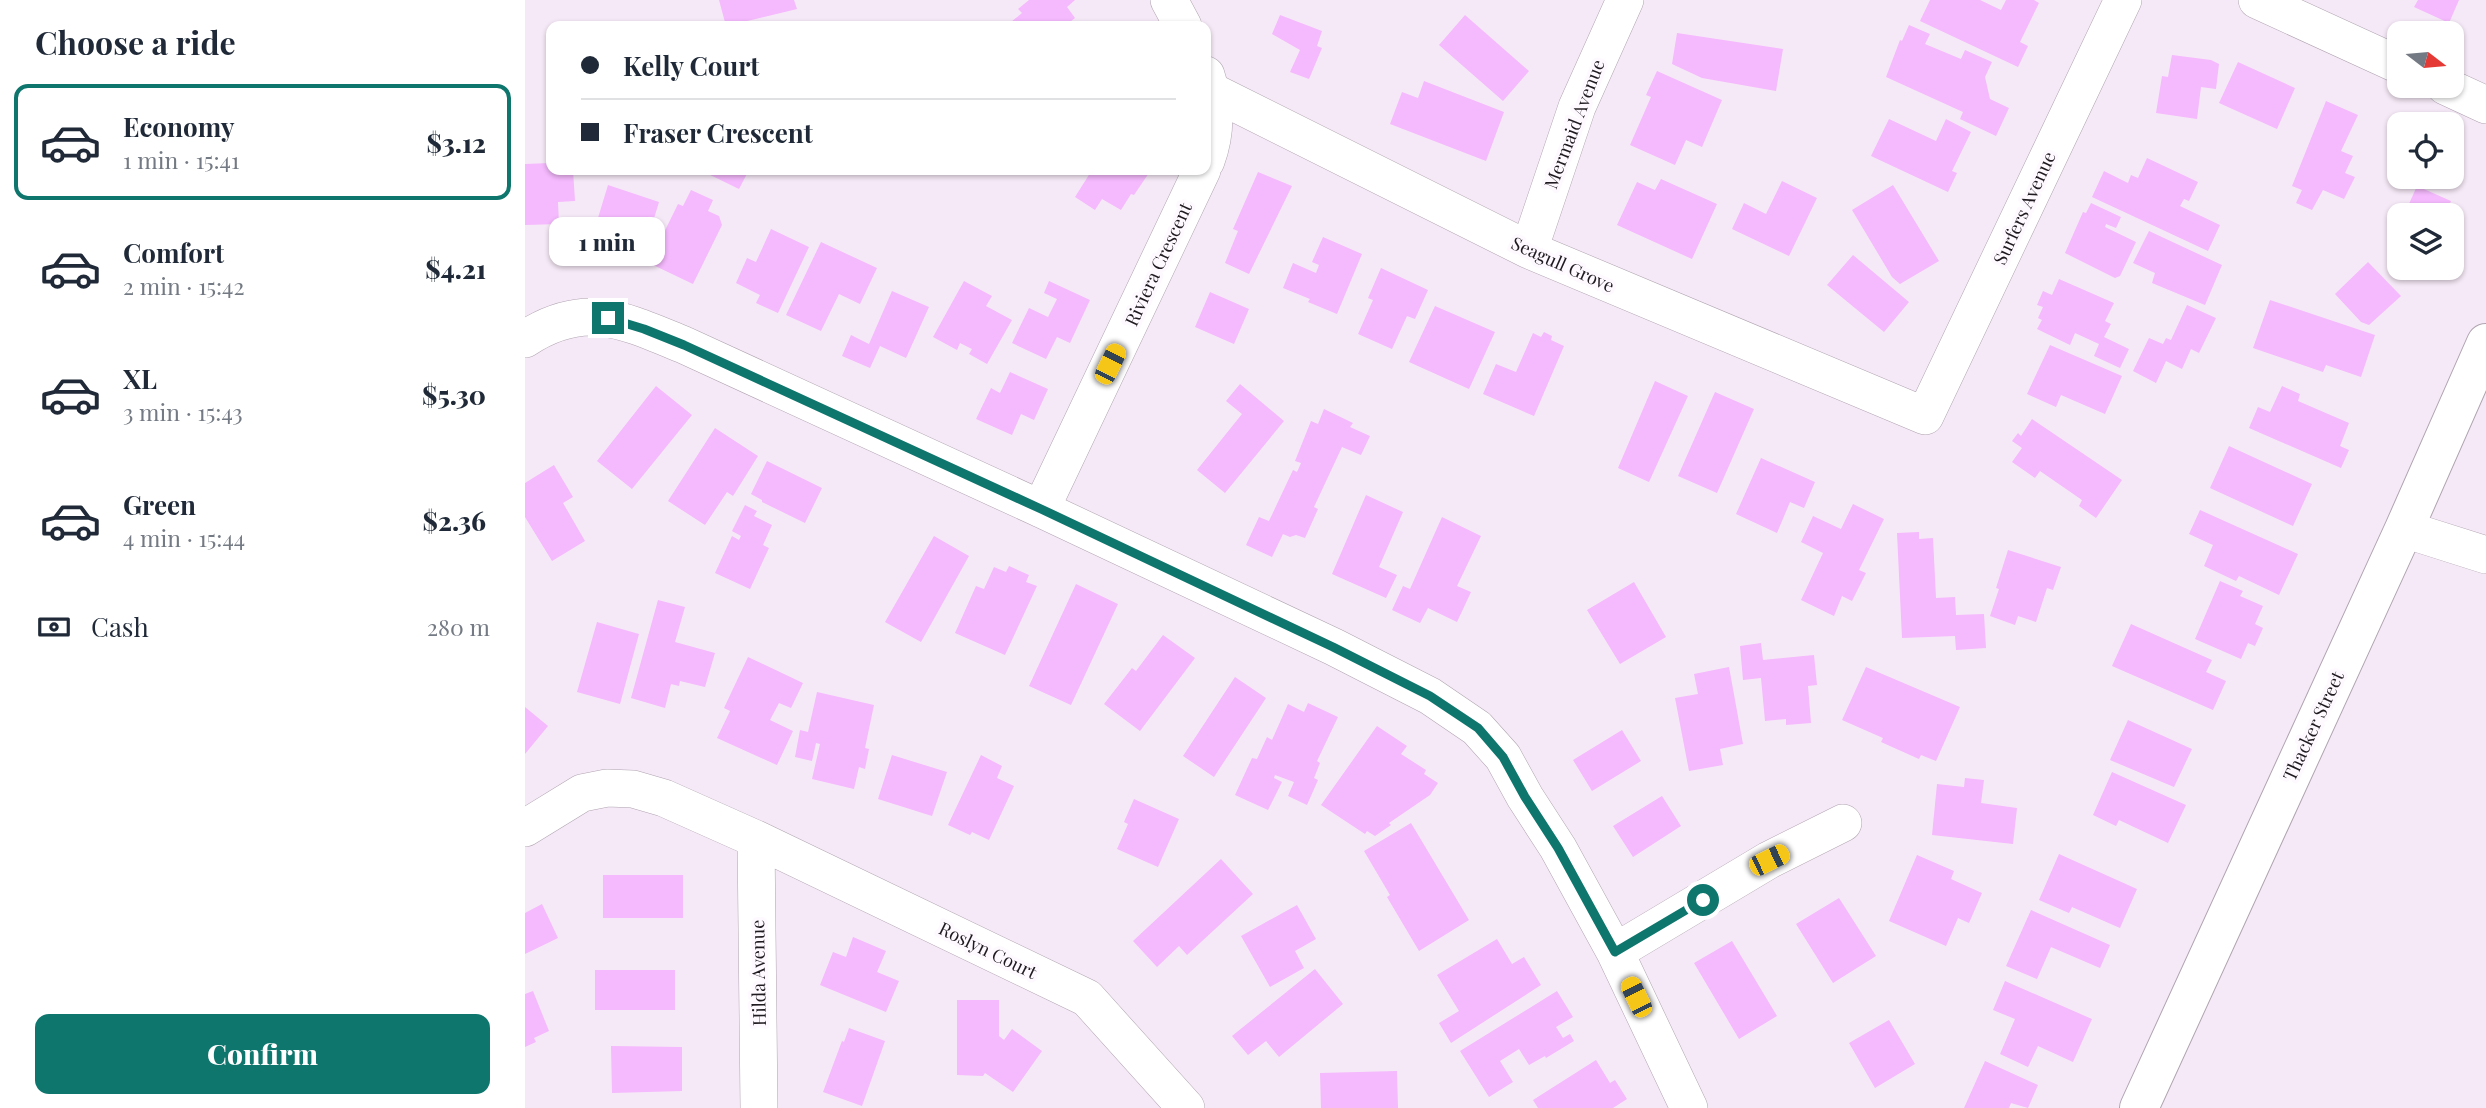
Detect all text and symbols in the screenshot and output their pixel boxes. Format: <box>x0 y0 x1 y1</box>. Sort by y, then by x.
text: Choose a ride <box>35 20 236 63</box>
north arrow <box>2387 21 2464 98</box>
map controls <box>2387 21 2464 280</box>
text: Kelly Court <box>623 48 759 83</box>
street label: Mermaid Avenue <box>1538 56 1610 192</box>
text: Economy <box>123 109 234 144</box>
icon: car <box>39 111 102 174</box>
button: locate <box>2387 112 2464 189</box>
text: Fraser Crescent <box>623 115 813 150</box>
text: $3.12 <box>426 125 486 160</box>
text: 1 min · 15:41 <box>123 144 239 175</box>
street label: Surfers Avenue <box>1987 148 2061 268</box>
street label: Riviera Crescent <box>1119 198 1197 330</box>
button: layers <box>2387 203 2464 280</box>
callout: 1 min <box>550 216 666 266</box>
text: 1 min <box>579 226 635 257</box>
street label: Seagull Grove <box>1508 231 1618 297</box>
text: Comfort <box>123 235 224 270</box>
icon: car <box>39 237 102 300</box>
text: $4.21 <box>425 251 486 286</box>
text: 2 min · 15:42 <box>123 270 244 301</box>
route end <box>592 302 624 334</box>
car <box>1092 341 1129 387</box>
text: XL <box>123 361 157 396</box>
icon: car <box>39 363 102 426</box>
text: $5.30 <box>422 377 486 412</box>
text: 3 min · 15:43 <box>123 396 243 427</box>
text: Green <box>123 487 196 522</box>
icon: car <box>39 489 102 552</box>
text: $2.36 <box>423 503 486 538</box>
text: 4 min · 15:44 <box>123 522 245 553</box>
icon: cash <box>35 608 73 646</box>
text: Cash <box>91 609 149 644</box>
text: 280 m <box>427 611 490 642</box>
street label: Thacker Street <box>2277 667 2349 785</box>
car <box>1746 841 1793 879</box>
route start <box>1687 884 1719 916</box>
street label: Roslyn Court <box>935 916 1042 984</box>
street label: Hilda Avenue <box>745 920 771 1026</box>
car <box>1618 974 1655 1020</box>
button: Confirm <box>35 1014 490 1094</box>

